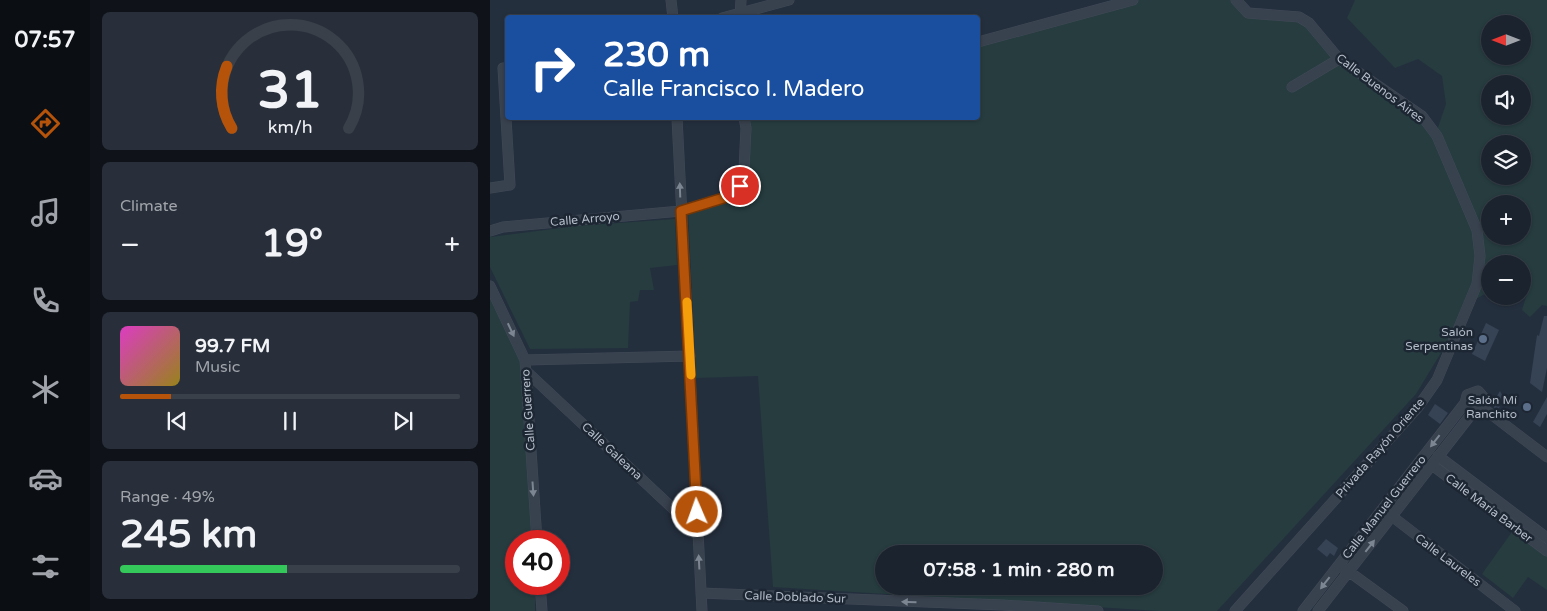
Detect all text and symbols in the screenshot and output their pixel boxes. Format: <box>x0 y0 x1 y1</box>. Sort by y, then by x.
north arrow <box>1481 15 1531 65</box>
map controls <box>1481 15 1531 305</box>
text: 07:57 <box>15 27 75 53</box>
text: 230 m <box>603 34 710 76</box>
icon: right <box>520 35 585 100</box>
street label: Calle Buenos Aires <box>1334 51 1427 126</box>
text: 31 <box>257 59 323 122</box>
button: sound <box>1481 75 1531 125</box>
text: Calle Francisco I. Madero <box>603 76 864 102</box>
icon: directions <box>28 106 63 141</box>
text: km/h <box>268 117 312 138</box>
button: layers <box>1481 135 1531 185</box>
pin <box>719 165 761 207</box>
icon: arrive <box>726 172 754 200</box>
one-way arrow <box>676 182 684 198</box>
icon: music <box>28 195 63 230</box>
button: + <box>1481 195 1531 245</box>
text: Climate <box>120 196 178 216</box>
street label: Calle Arroyo <box>550 209 620 229</box>
text: 19° <box>261 221 323 267</box>
text: − <box>120 228 140 262</box>
text: + <box>444 228 460 262</box>
button: − <box>1481 255 1531 305</box>
icon: phone <box>28 283 63 318</box>
one-way arrow <box>507 323 515 337</box>
place label: Salón Serpentinas <box>1405 325 1473 353</box>
marker: Salón Serpentinas <box>1477 333 1489 345</box>
text: 99.7 FM <box>195 335 270 357</box>
text: Music <box>195 357 240 377</box>
street label: Calle Guerrero <box>518 369 538 451</box>
icon: climate <box>28 372 63 407</box>
place label: Salón Mí Ranchito <box>1466 393 1517 421</box>
street label: Privada Rayón Oriente <box>1333 395 1427 501</box>
marker: Salón Mí Ranchito <box>1521 401 1533 413</box>
icon: previous <box>163 407 191 435</box>
icon: pause <box>276 407 304 435</box>
icon: next <box>389 407 417 435</box>
street label: Calle Galeana <box>579 419 645 483</box>
one-way arrow <box>1430 434 1440 448</box>
street label: Calle Manuel Guerrero <box>1339 452 1429 562</box>
icon: car <box>28 461 63 496</box>
street label: Calle María Barber <box>1443 471 1536 546</box>
one-way arrow <box>530 481 538 497</box>
position arrow <box>670 485 722 537</box>
text: Range · 49% <box>120 487 215 507</box>
text: 245 km <box>120 512 257 558</box>
speed limit sign: 40 <box>505 530 570 595</box>
street label: Calle Laureles <box>1412 531 1484 589</box>
one-way arrow <box>1365 540 1376 553</box>
icon: filters <box>28 549 63 584</box>
one-way arrow <box>695 554 703 570</box>
text: 07:58 · 1 min · 280 m <box>923 559 1115 581</box>
one-way arrow <box>1319 576 1330 589</box>
street label: Calle Doblado Sur <box>744 588 846 606</box>
one-way arrow <box>901 597 917 605</box>

